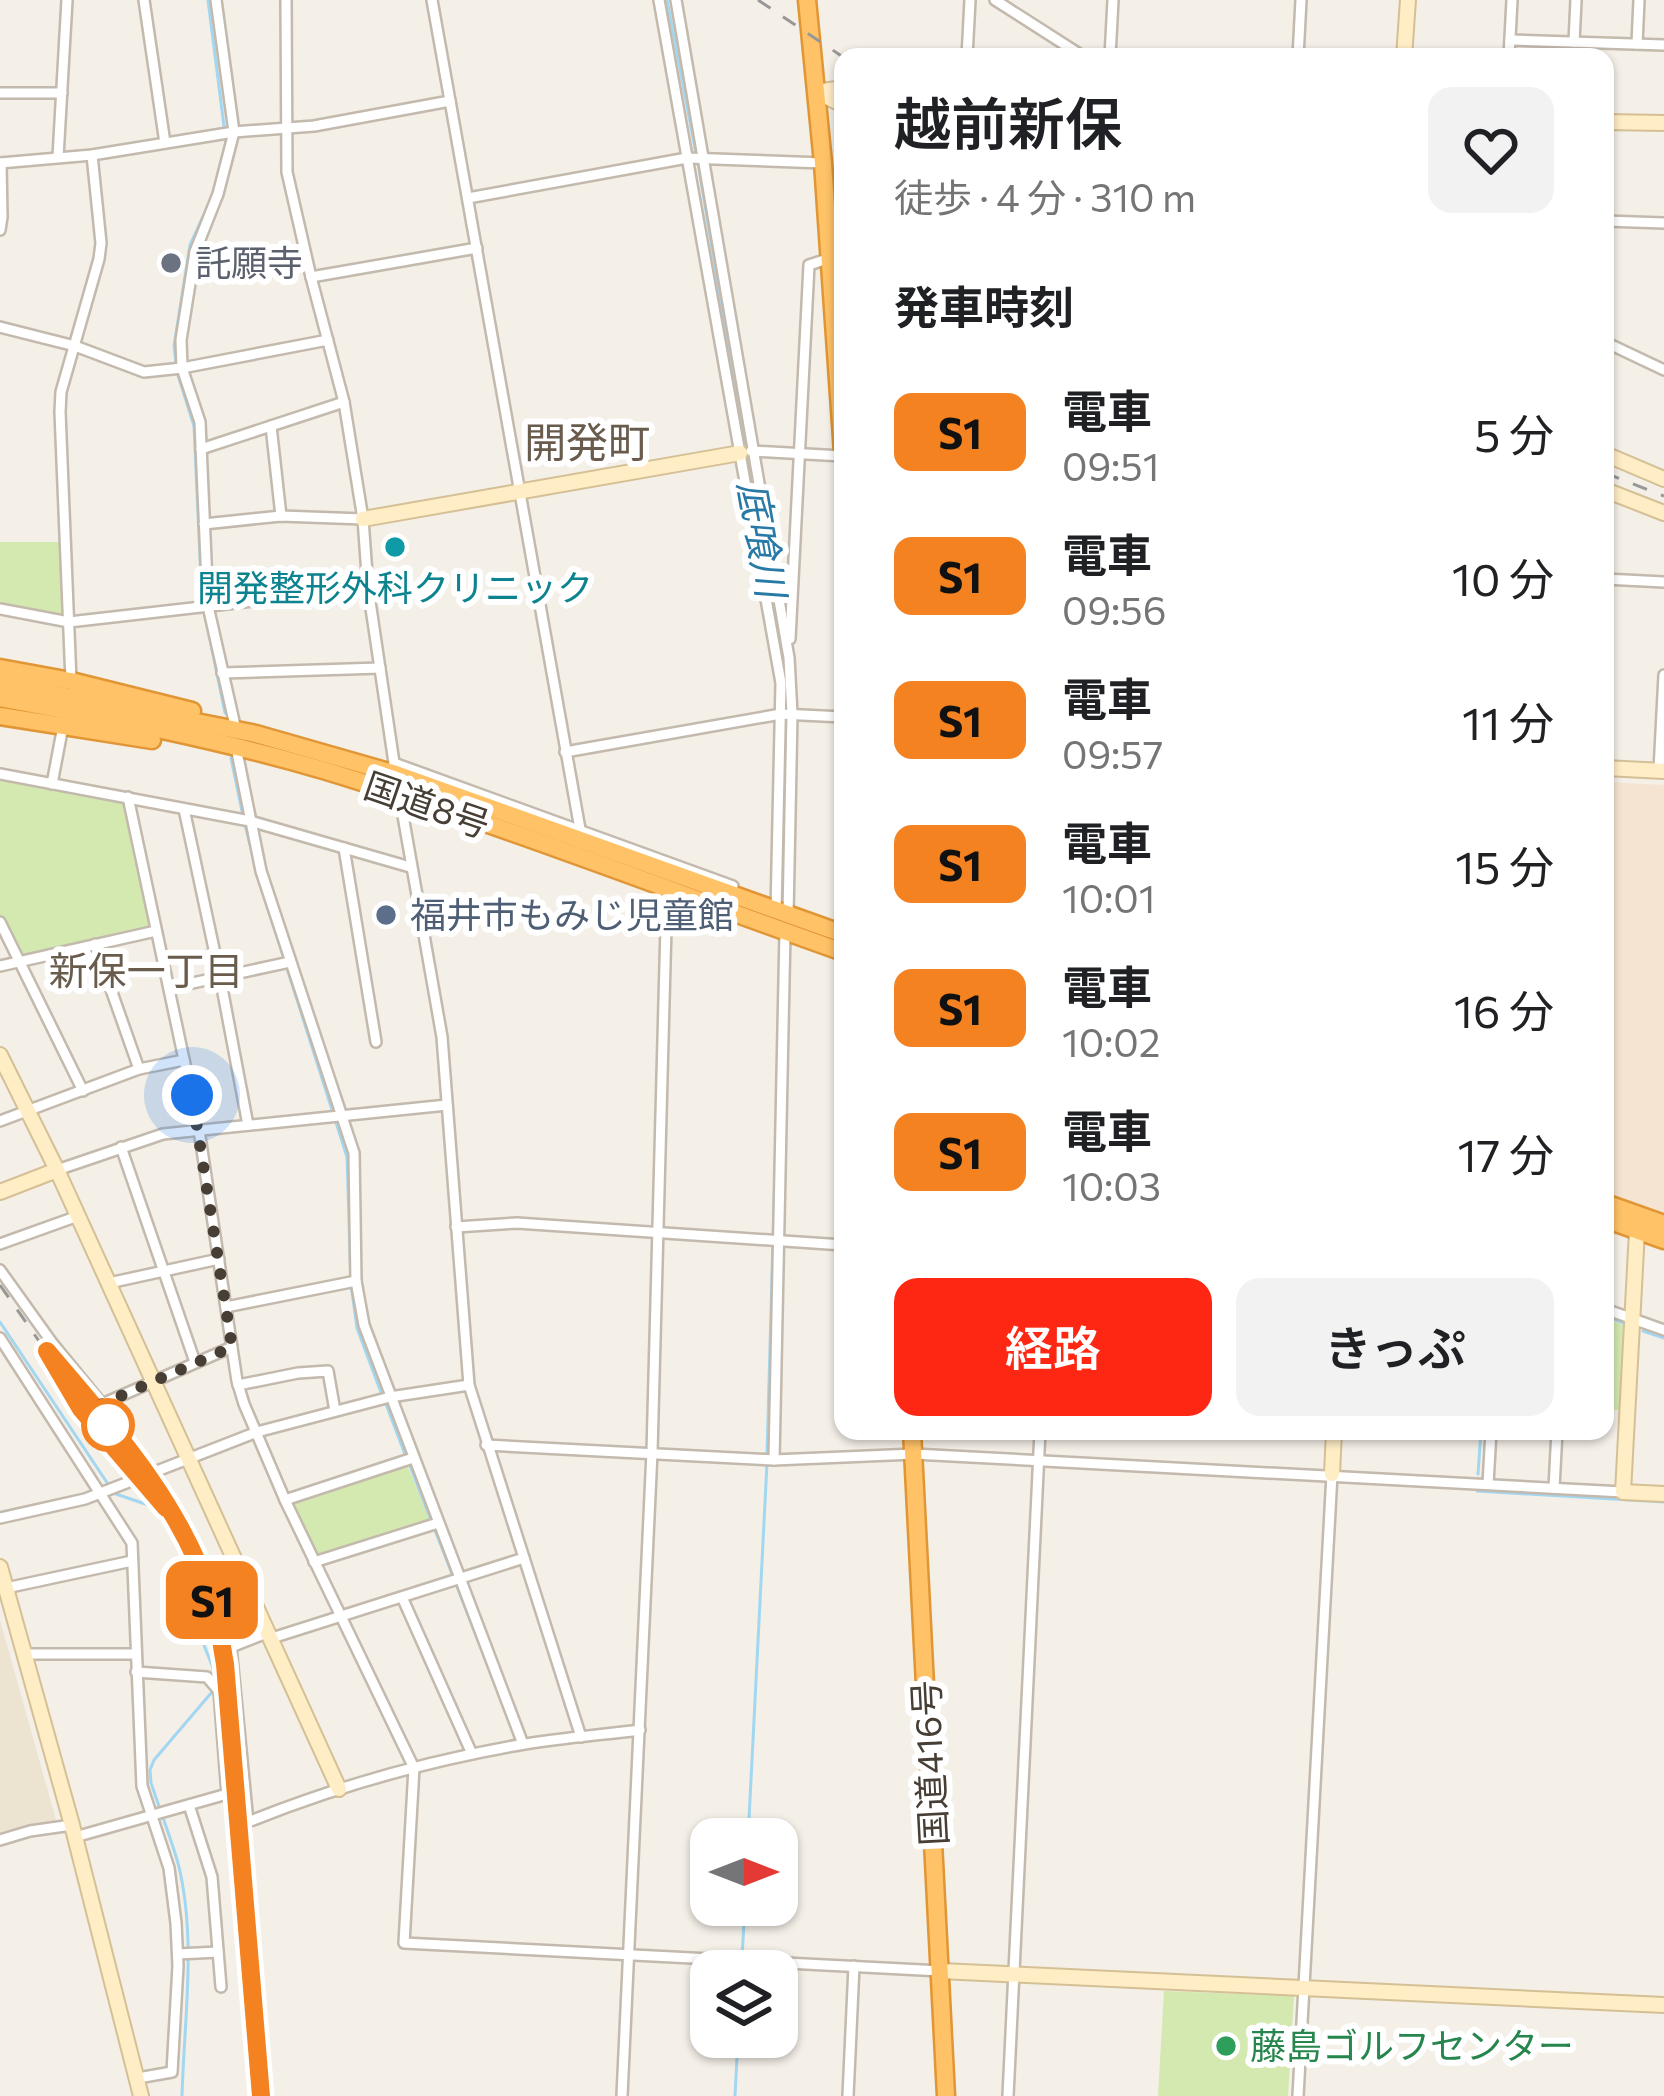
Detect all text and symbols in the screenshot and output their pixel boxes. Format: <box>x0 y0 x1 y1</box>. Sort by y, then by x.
text: 越前新保 <box>894 87 1122 157</box>
button: heart <box>1428 87 1554 213</box>
text: 徒歩 · 4 分 · 310 m <box>894 172 1196 220</box>
place label: 託願寺 <box>195 239 303 283</box>
marker: 託願寺 <box>158 250 184 276</box>
text: 発車時刻 <box>894 278 1074 333</box>
text: 電車 <box>1062 382 1152 437</box>
text: S1 <box>938 406 982 458</box>
text: 5 分 <box>1475 406 1554 461</box>
district label: 開発町 <box>524 415 650 467</box>
text: 09:51 <box>1062 441 1159 489</box>
water label: 底喰川 <box>730 477 798 604</box>
text: 電車 <box>1062 526 1152 581</box>
marker: 開発整形外科クリニック <box>382 534 408 560</box>
text: S1 <box>938 550 982 602</box>
text: 10 分 <box>1452 550 1554 605</box>
place label: 開発整形外科クリニック <box>197 564 593 608</box>
text: 09:56 <box>1062 585 1166 633</box>
text: 電車 <box>1062 670 1152 725</box>
text: S1 <box>938 694 982 746</box>
text: 11 分 <box>1462 694 1554 749</box>
text: 09:57 <box>1062 729 1163 777</box>
street label: 国道8号 <box>359 761 496 845</box>
text: 電車 <box>1062 814 1152 869</box>
text: S1 <box>938 838 982 890</box>
text: 15 分 <box>1455 838 1554 893</box>
text: 10:01 <box>1062 873 1155 921</box>
place label: 福井市もみじ児童館 <box>410 891 734 935</box>
marker: 福井市もみじ児童館 <box>373 902 399 928</box>
district label: 新保一丁目 <box>48 945 244 993</box>
text: 電車 <box>1062 958 1152 1013</box>
text: S1 <box>938 982 982 1034</box>
text: 16 分 <box>1454 982 1554 1037</box>
text: 10:02 <box>1062 1017 1160 1065</box>
your location <box>162 1065 222 1125</box>
text: 電車 <box>1062 1102 1152 1157</box>
text: S1 <box>938 1126 982 1178</box>
text: 17 分 <box>1457 1126 1554 1181</box>
text: 10:03 <box>1062 1161 1161 1209</box>
button: 経路 <box>894 1278 1212 1416</box>
button: きっぷ <box>1236 1278 1554 1416</box>
unlabelled marker <box>83 1400 133 1450</box>
line badge: S1 <box>158 1561 266 1639</box>
text: S1 <box>190 1574 234 1626</box>
street label: 国道416号 <box>902 1679 954 1847</box>
north arrow <box>690 1818 798 1926</box>
map controls <box>690 1818 798 2058</box>
button: layers <box>690 1950 798 2058</box>
place label: 藤島ゴルフセンター <box>1250 2022 1574 2066</box>
marker: 藤島ゴルフセンター <box>1213 2033 1239 2059</box>

